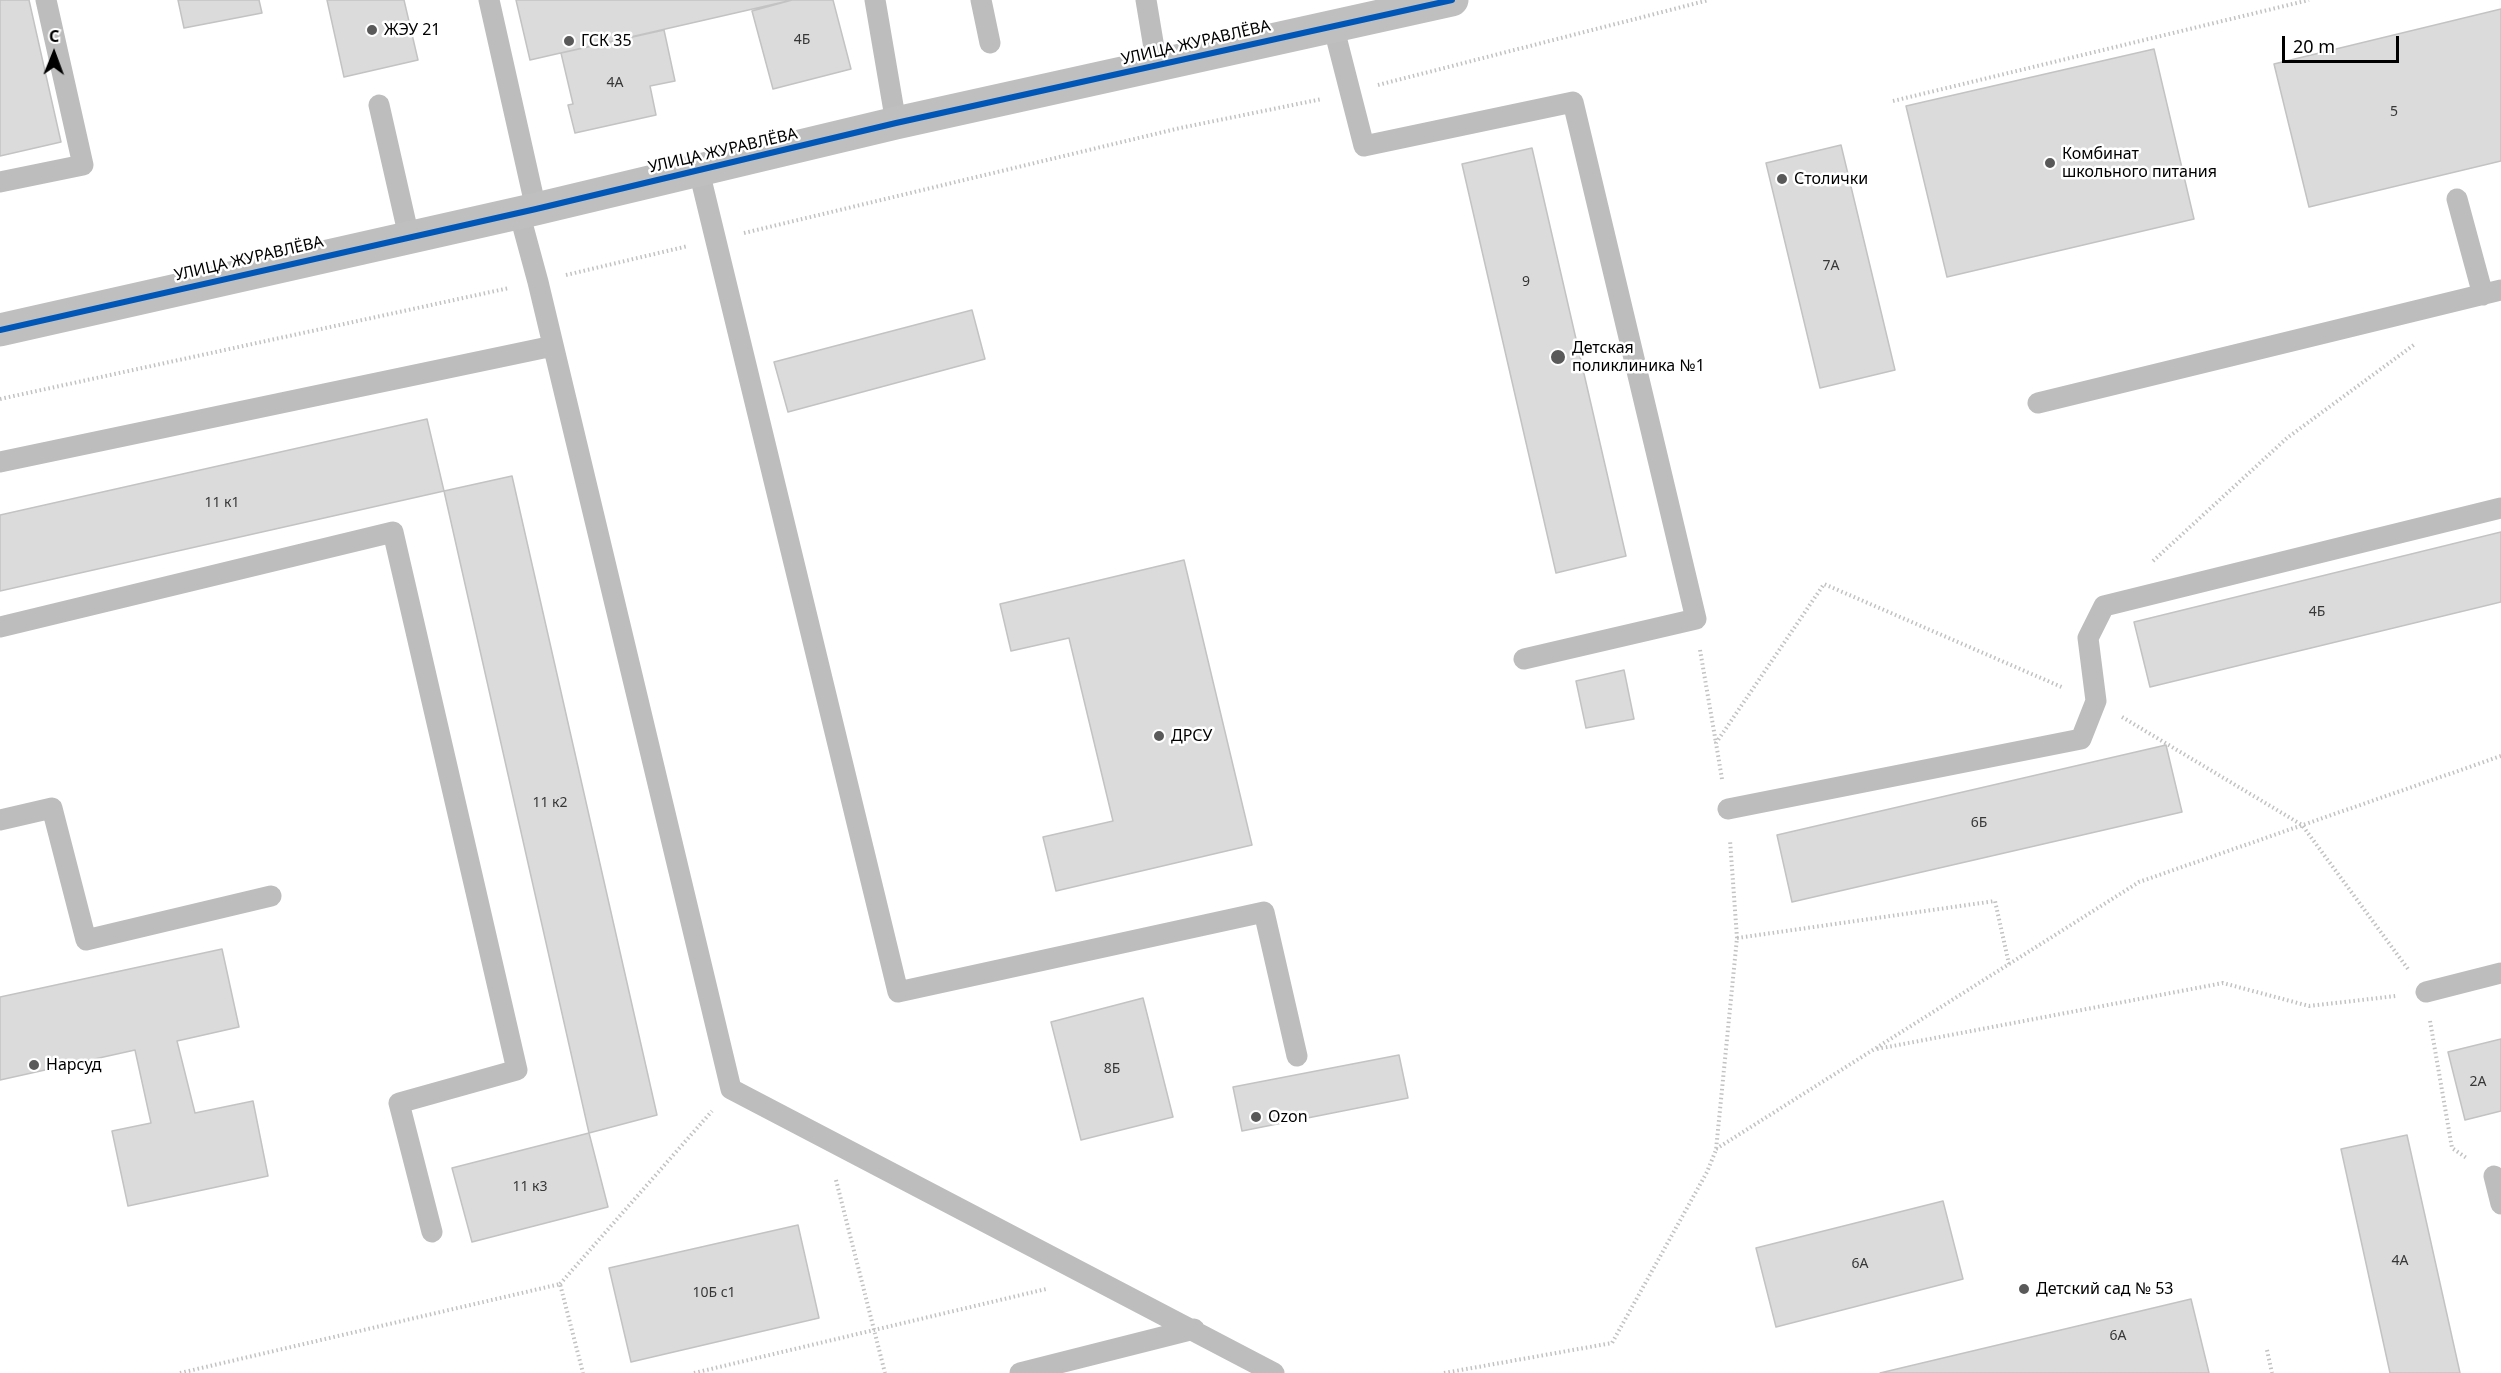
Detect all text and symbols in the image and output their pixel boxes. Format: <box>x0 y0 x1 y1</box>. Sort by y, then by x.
street label: УЛИЦА ЖУРАВЛЁВА <box>1120 17 1272 69</box>
place label: ЖЭУ 21 <box>384 20 441 40</box>
marker: ЖЭУ 21 <box>365 23 379 37</box>
north arrow <box>24 24 84 84</box>
scale bar <box>2285 24 2402 62</box>
text: С <box>49 25 60 47</box>
place label: ГСК 35 <box>581 31 632 51</box>
house number: 4Б <box>794 32 810 48</box>
marker: ГСК 35 <box>562 34 576 48</box>
text: 20 m <box>2293 34 2335 58</box>
house number: 4А <box>607 75 623 91</box>
house number: 5 <box>2390 104 2398 120</box>
street label: УЛИЦА ЖУРАВЛЁВА <box>647 125 799 177</box>
place label: Комбинат школьного питания <box>2062 144 2217 182</box>
marker: Комбинат школьного питания <box>2043 156 2057 170</box>
place label: Столички <box>1794 169 1868 189</box>
marker: Столички <box>1775 172 1789 186</box>
street label: УЛИЦА ЖУРАВЛЁВА <box>173 233 325 285</box>
house number: 7А <box>1823 258 1839 274</box>
house number: 9 <box>1522 274 1530 290</box>
place label: Детская поликлиника №1 <box>1572 338 1705 376</box>
marker: Детская поликлиника №1 <box>1549 348 1567 366</box>
house number: 11 к1 <box>204 495 240 511</box>
house number: 4Б <box>2309 604 2325 620</box>
place label: ДРСУ <box>1171 726 1212 746</box>
marker: ДРСУ <box>1152 729 1166 743</box>
house number: 11 к2 <box>532 795 568 811</box>
house number: 6Б <box>1971 815 1987 831</box>
place label: Нарсуд <box>46 1055 101 1075</box>
marker: Нарсуд <box>27 1058 41 1072</box>
house number: 8Б <box>1104 1061 1120 1077</box>
house number: 2А <box>2470 1074 2486 1090</box>
place label: Ozon <box>1268 1107 1308 1127</box>
marker: Ozon <box>1249 1110 1263 1124</box>
house number: 11 к3 <box>512 1179 548 1195</box>
house number: 4А <box>2392 1253 2408 1269</box>
house number: 6А <box>1852 1256 1868 1272</box>
place label: Детский сад № 53 <box>2036 1279 2173 1299</box>
marker: Детский сад № 53 <box>2017 1282 2031 1296</box>
house number: 10Б с1 <box>692 1285 736 1301</box>
house number: 6А <box>2110 1328 2126 1344</box>

